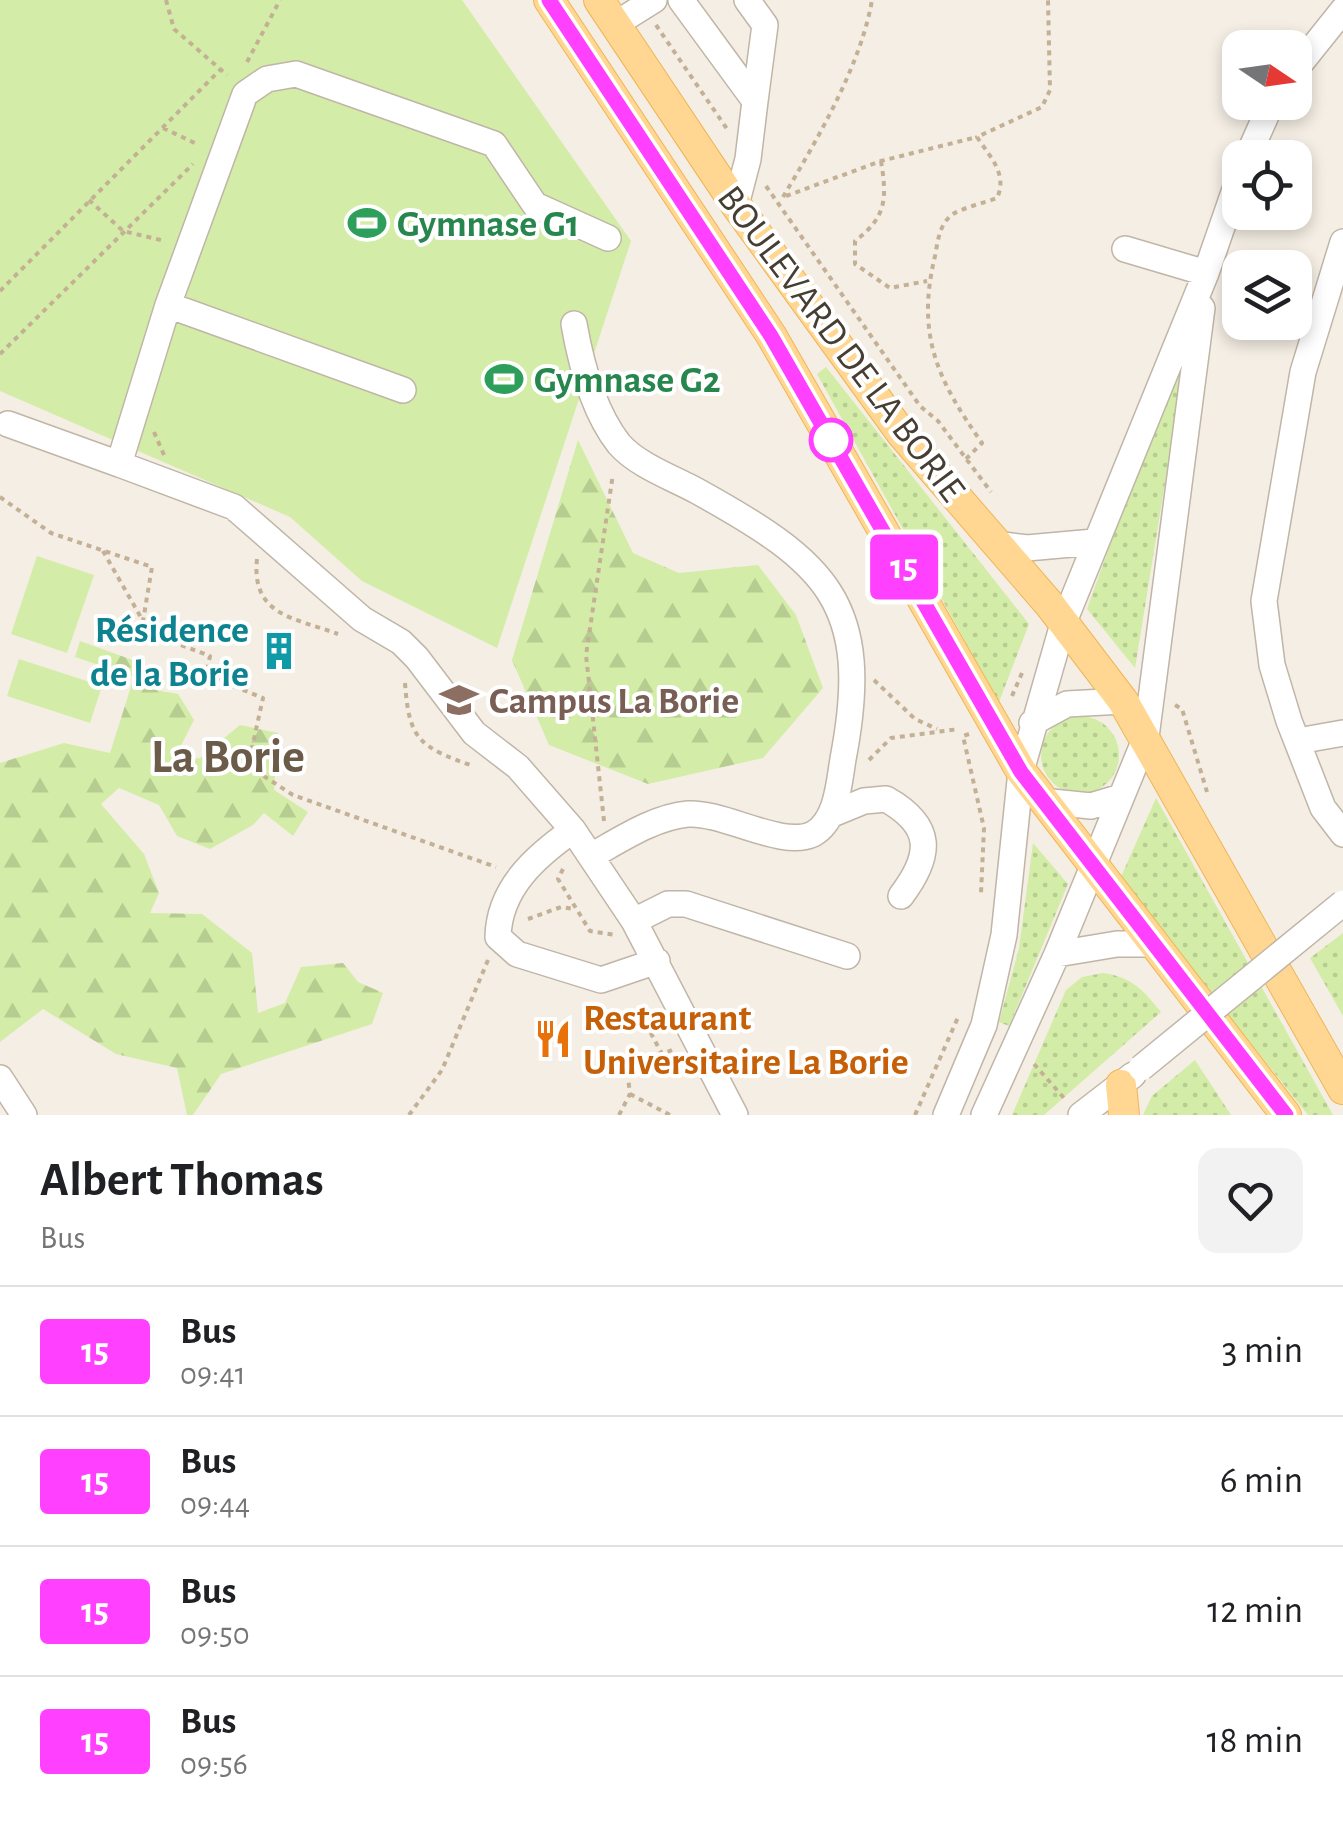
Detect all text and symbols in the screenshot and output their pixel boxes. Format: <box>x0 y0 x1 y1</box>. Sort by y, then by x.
north arrow <box>1222 30 1312 120</box>
map controls <box>1222 30 1312 340</box>
button: locate <box>1222 140 1312 230</box>
street label: BOULEVARD DE LA BORIE <box>710 179 971 509</box>
sports icon: Gymnase G1 <box>346 202 388 244</box>
place label: Gymnase G1 <box>397 206 579 244</box>
button: layers <box>1222 250 1312 340</box>
sports icon: Gymnase G2 <box>483 358 525 400</box>
place label: Gymnase G2 <box>534 362 721 400</box>
unlabelled marker <box>810 419 852 461</box>
line badge: 15 <box>859 534 949 600</box>
text: 15 <box>890 550 918 585</box>
place label: Résidence de la Borie <box>90 612 249 694</box>
building icon: Résidence de la Borie <box>258 630 300 672</box>
school or university icon: Campus La Borie <box>438 679 480 721</box>
place label: Campus La Borie <box>489 683 739 721</box>
district label: La Borie <box>151 734 305 782</box>
place label: Restaurant Universitaire La Borie <box>583 1000 909 1082</box>
restaurant icon: Restaurant Universitaire La Borie <box>532 1018 574 1060</box>
button: heart <box>1198 1148 1303 1253</box>
text: Albert Thomas <box>40 1157 324 1205</box>
text: Bus <box>40 1222 85 1254</box>
text: Bus <box>180 1313 236 1351</box>
text: 3 min <box>1222 1332 1303 1370</box>
text: 15 <box>81 1334 109 1369</box>
text: 09:41 <box>180 1358 246 1390</box>
text: Bus <box>180 1443 236 1481</box>
text: 6 min <box>1220 1462 1303 1500</box>
text: 15 <box>81 1464 109 1499</box>
text: 09:44 <box>180 1488 250 1520</box>
text: Bus <box>180 1573 236 1611</box>
text: 12 min <box>1207 1592 1303 1630</box>
text: 15 <box>81 1594 109 1629</box>
text: 09:50 <box>180 1618 250 1650</box>
text: Bus <box>180 1703 236 1741</box>
text: 18 min <box>1206 1722 1303 1760</box>
text: 15 <box>81 1724 109 1759</box>
text: 09:56 <box>180 1748 248 1780</box>

